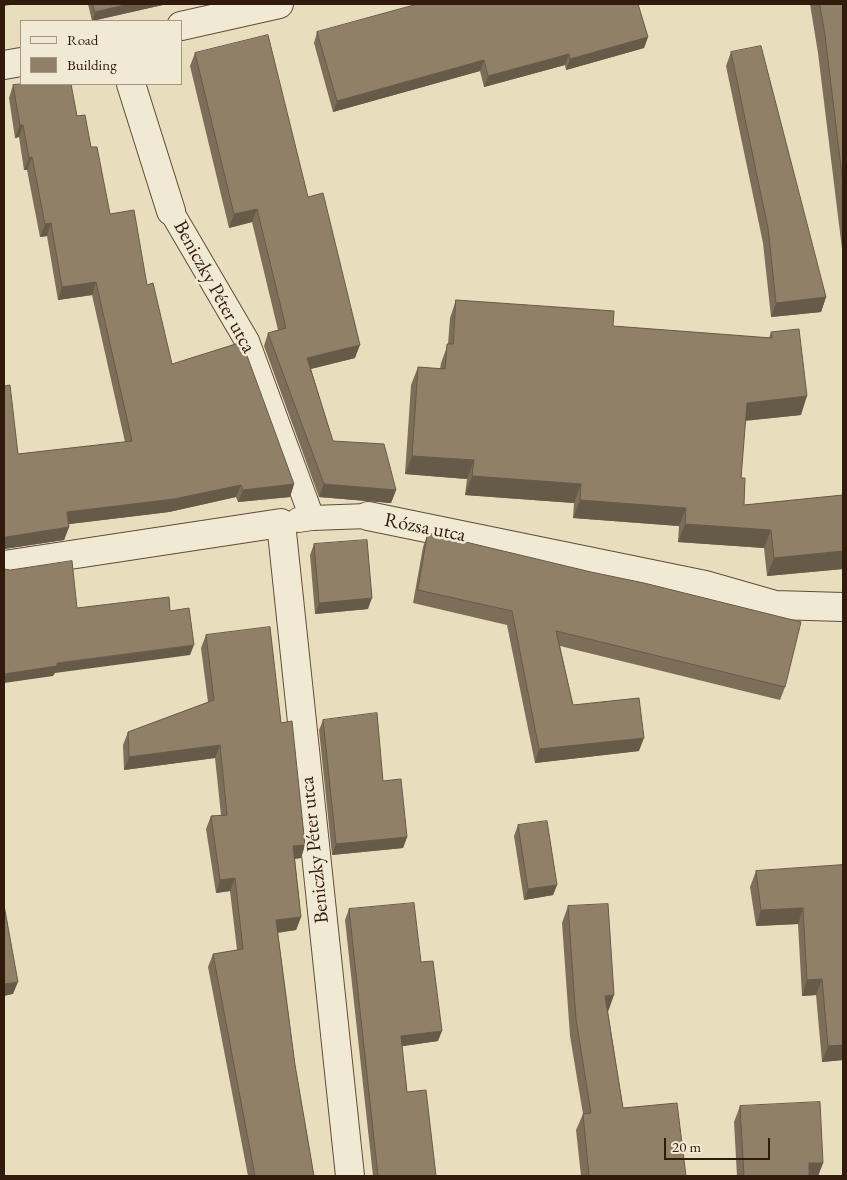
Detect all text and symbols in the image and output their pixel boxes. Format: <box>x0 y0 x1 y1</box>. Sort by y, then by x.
legend <box>20 20 182 85</box>
text: Road <box>67 30 98 49</box>
text: Building <box>67 55 117 74</box>
street label: Beniczky Péter utca <box>168 217 260 357</box>
street label: Rózsa utca <box>382 508 468 548</box>
street label: Beniczky Péter utca <box>295 775 335 925</box>
scale bar <box>667 1128 773 1160</box>
text: 20 m <box>672 1137 701 1156</box>

